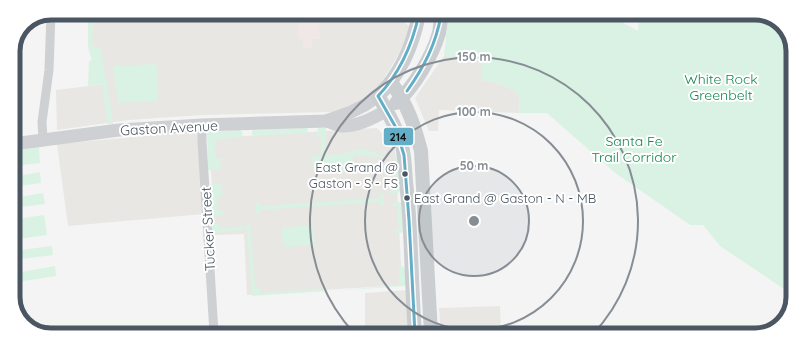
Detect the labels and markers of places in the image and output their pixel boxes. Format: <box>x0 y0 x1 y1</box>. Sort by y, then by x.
place label: East Grand @ Gaston - S - FS <box>309 159 398 191</box>
marker: East Grand @ Gaston - S - FS <box>400 169 410 179</box>
place label: East Grand @ Gaston - N - MB <box>414 190 596 206</box>
marker: East Grand @ Gaston - N - MB <box>402 193 412 203</box>
centre of rings <box>467 214 481 228</box>

